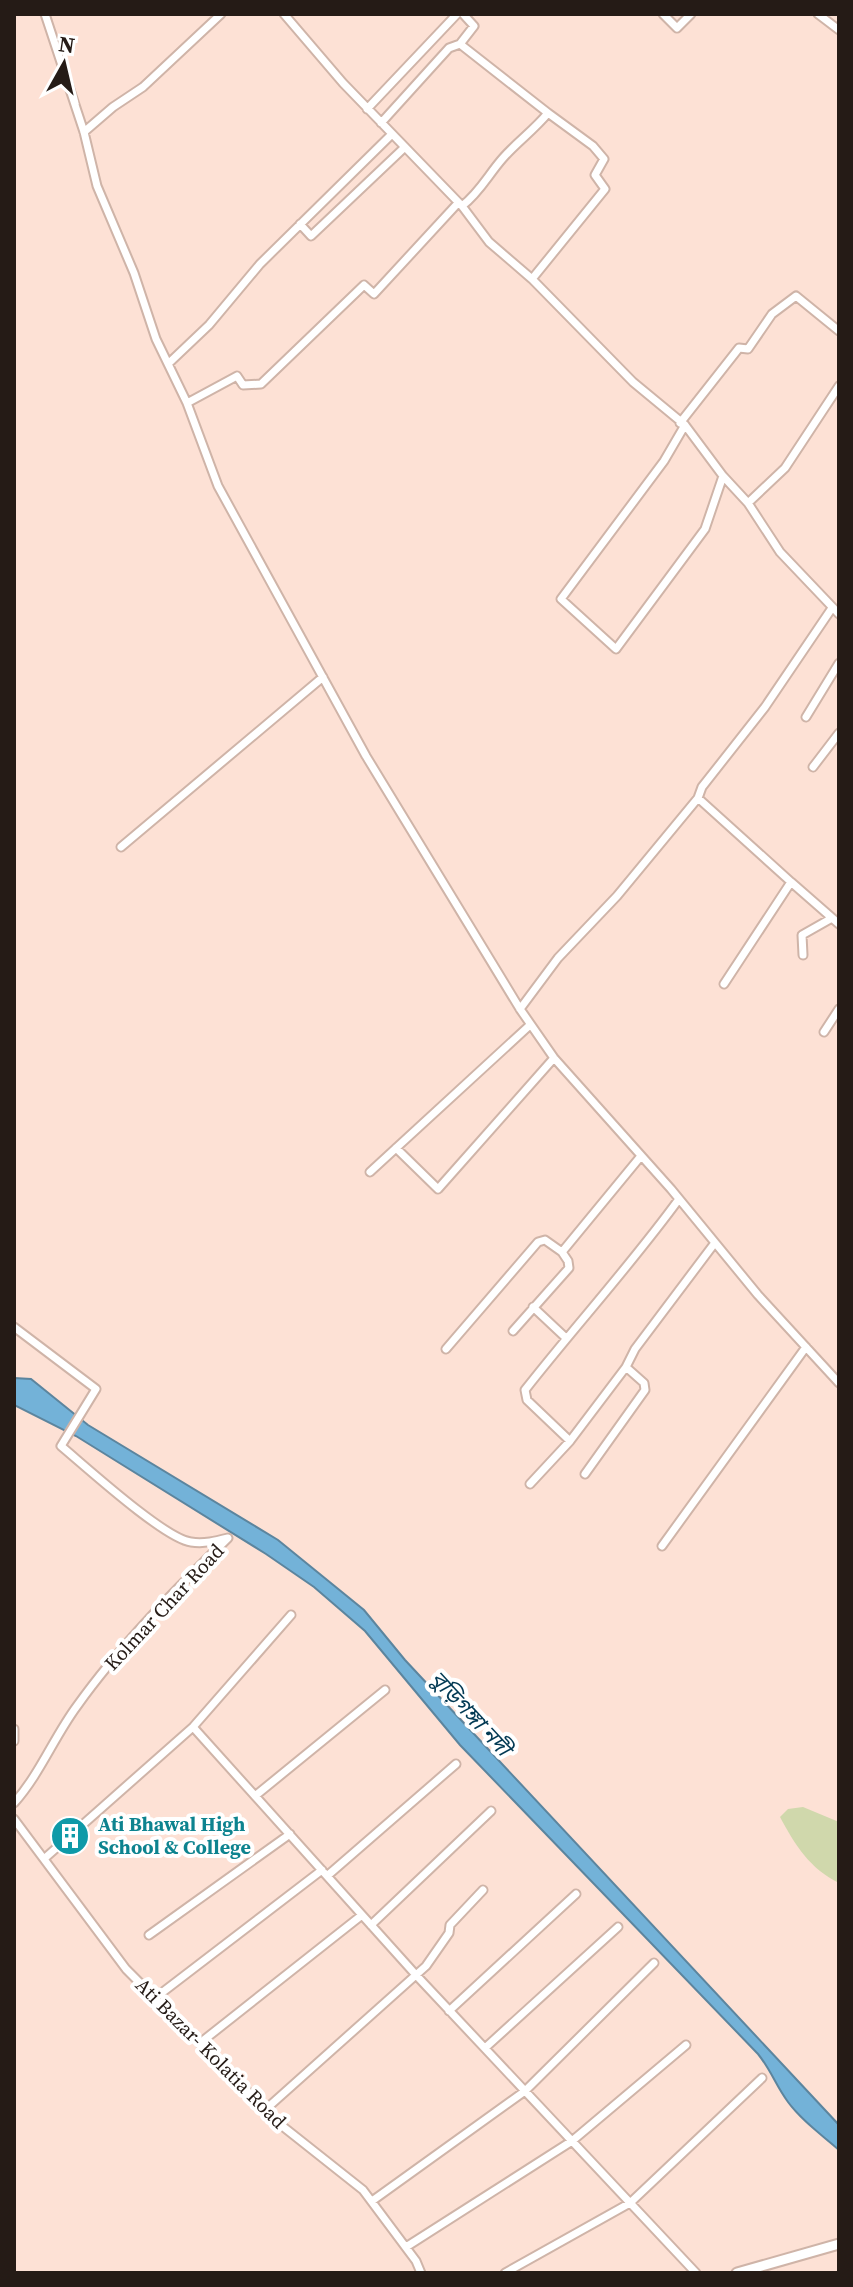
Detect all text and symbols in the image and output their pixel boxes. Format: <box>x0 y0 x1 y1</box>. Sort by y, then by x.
north arrow <box>24 24 104 104</box>
text: N <box>57 28 77 60</box>
street label: Kolmar Char Road <box>98 1537 231 1677</box>
water label: বুড়িগঙ্গা নদী <box>424 1664 521 1765</box>
place label: Ati Bhawal High School & College <box>98 1810 251 1861</box>
building icon: Ati Bhawal High School & College <box>49 1815 91 1857</box>
street label: Ati Bazar- Kolatia Road <box>129 1971 293 2135</box>

